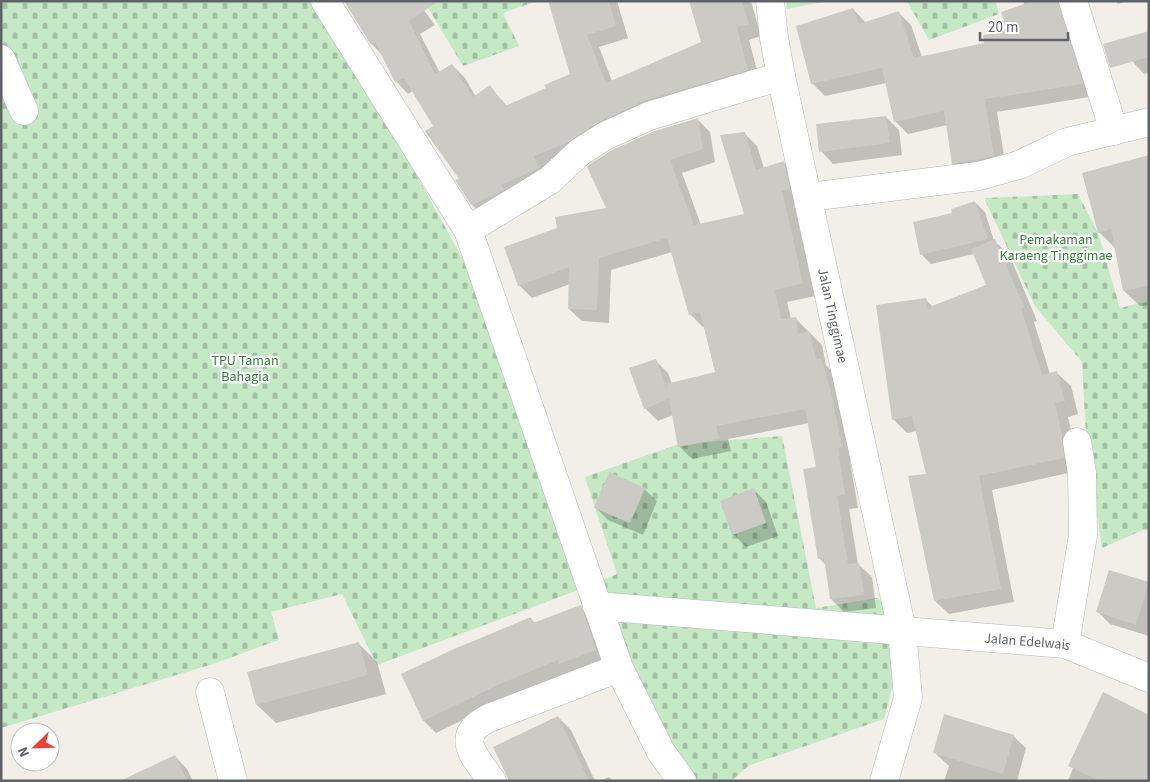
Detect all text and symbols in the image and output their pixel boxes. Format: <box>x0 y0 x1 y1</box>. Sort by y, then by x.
scale bar <box>980 10 1068 42</box>
text: 20 m <box>988 17 1018 38</box>
park label: Pemakaman Karaeng Tinggimae <box>1000 230 1113 266</box>
street label: Jalan Tinggimae <box>812 266 852 365</box>
park label: TPU Taman Bahagia <box>211 351 279 387</box>
street label: Jalan Edelwais <box>983 628 1074 656</box>
north arrow <box>10 722 60 772</box>
text: N <box>13 743 35 760</box>

